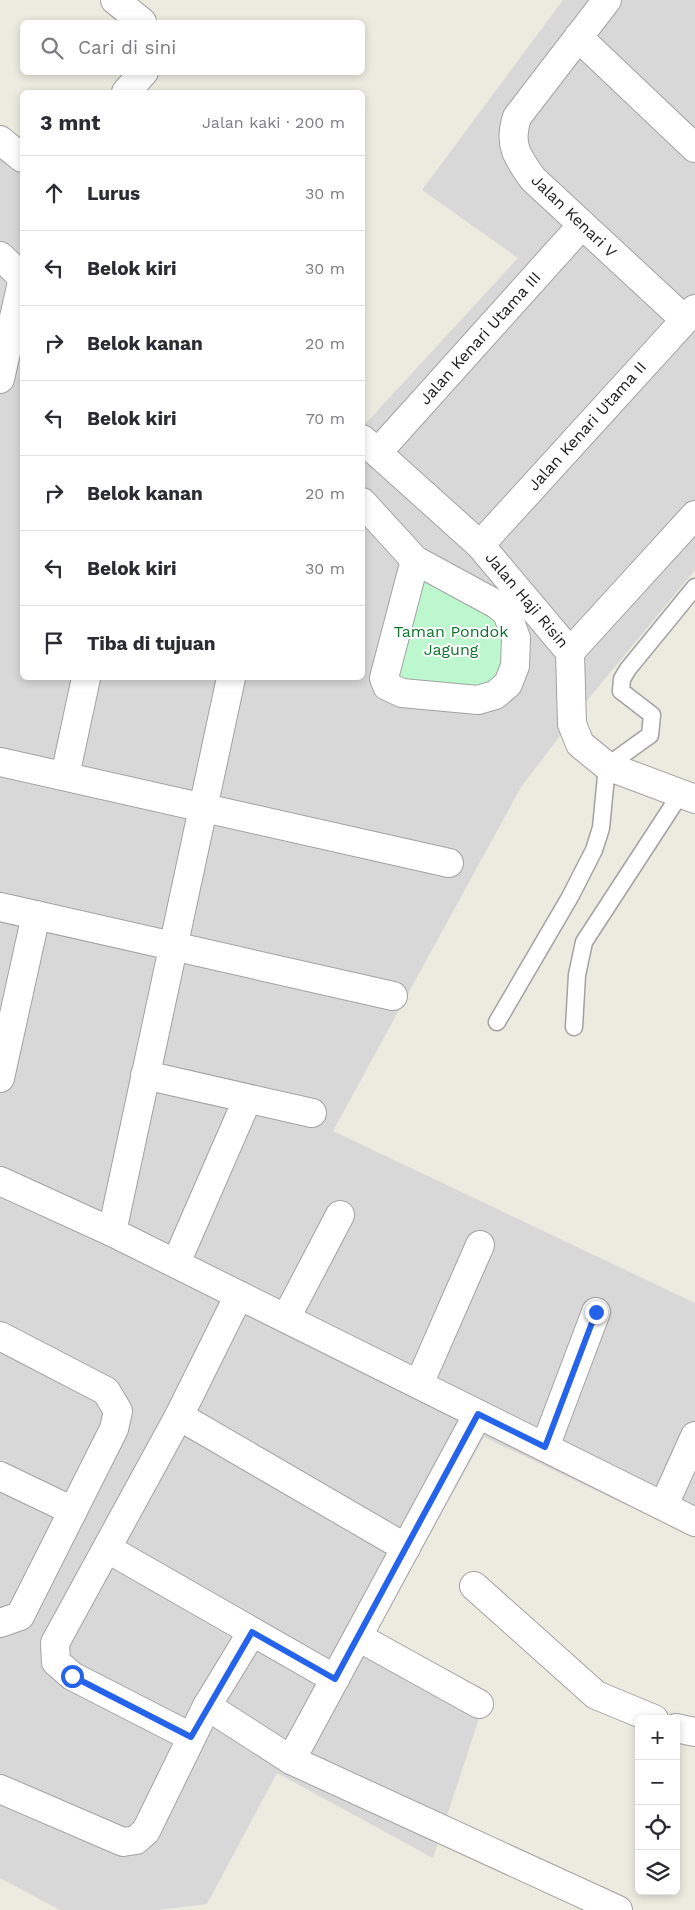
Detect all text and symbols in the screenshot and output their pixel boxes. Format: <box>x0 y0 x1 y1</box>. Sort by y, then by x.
search box <box>20 20 365 75</box>
icon: search <box>38 34 66 62</box>
text: Cari di sini <box>78 36 176 59</box>
text: 3 mnt <box>40 110 100 135</box>
text: Jalan kaki · 200 m <box>202 113 345 132</box>
street label: Jalan Kenari V <box>527 171 621 261</box>
icon: ahead <box>40 179 68 207</box>
text: Lurus <box>87 182 140 205</box>
text: 30 m <box>305 184 345 203</box>
icon: left <box>40 254 68 282</box>
text: Belok kiri <box>87 257 177 280</box>
text: 30 m <box>305 259 345 278</box>
street label: Jalan Kenari Utama III <box>415 268 545 408</box>
icon: right <box>40 329 68 357</box>
text: Belok kanan <box>87 332 203 355</box>
text: 20 m <box>305 334 345 353</box>
street label: Jalan Kenari Utama II <box>524 357 650 495</box>
icon: left <box>40 404 68 432</box>
text: Belok kiri <box>87 407 177 430</box>
text: 70 m <box>306 409 345 428</box>
icon: right <box>40 479 68 507</box>
text: Belok kanan <box>87 482 203 505</box>
text: 20 m <box>305 484 345 503</box>
street label: Jalan Haji Risin <box>481 548 573 652</box>
icon: left <box>40 554 68 582</box>
text: Belok kiri <box>87 557 177 580</box>
text: 30 m <box>305 559 345 578</box>
park label: Taman Pondok Jagung <box>394 622 508 659</box>
icon: arrive <box>40 629 68 657</box>
text: Tiba di tujuan <box>87 632 216 655</box>
route end <box>585 1301 608 1324</box>
route start <box>61 1665 84 1688</box>
map controls <box>635 1715 680 1895</box>
button: + <box>635 1715 680 1760</box>
button: − <box>635 1760 680 1805</box>
button: locate <box>635 1805 680 1850</box>
button: layers <box>635 1850 680 1895</box>

